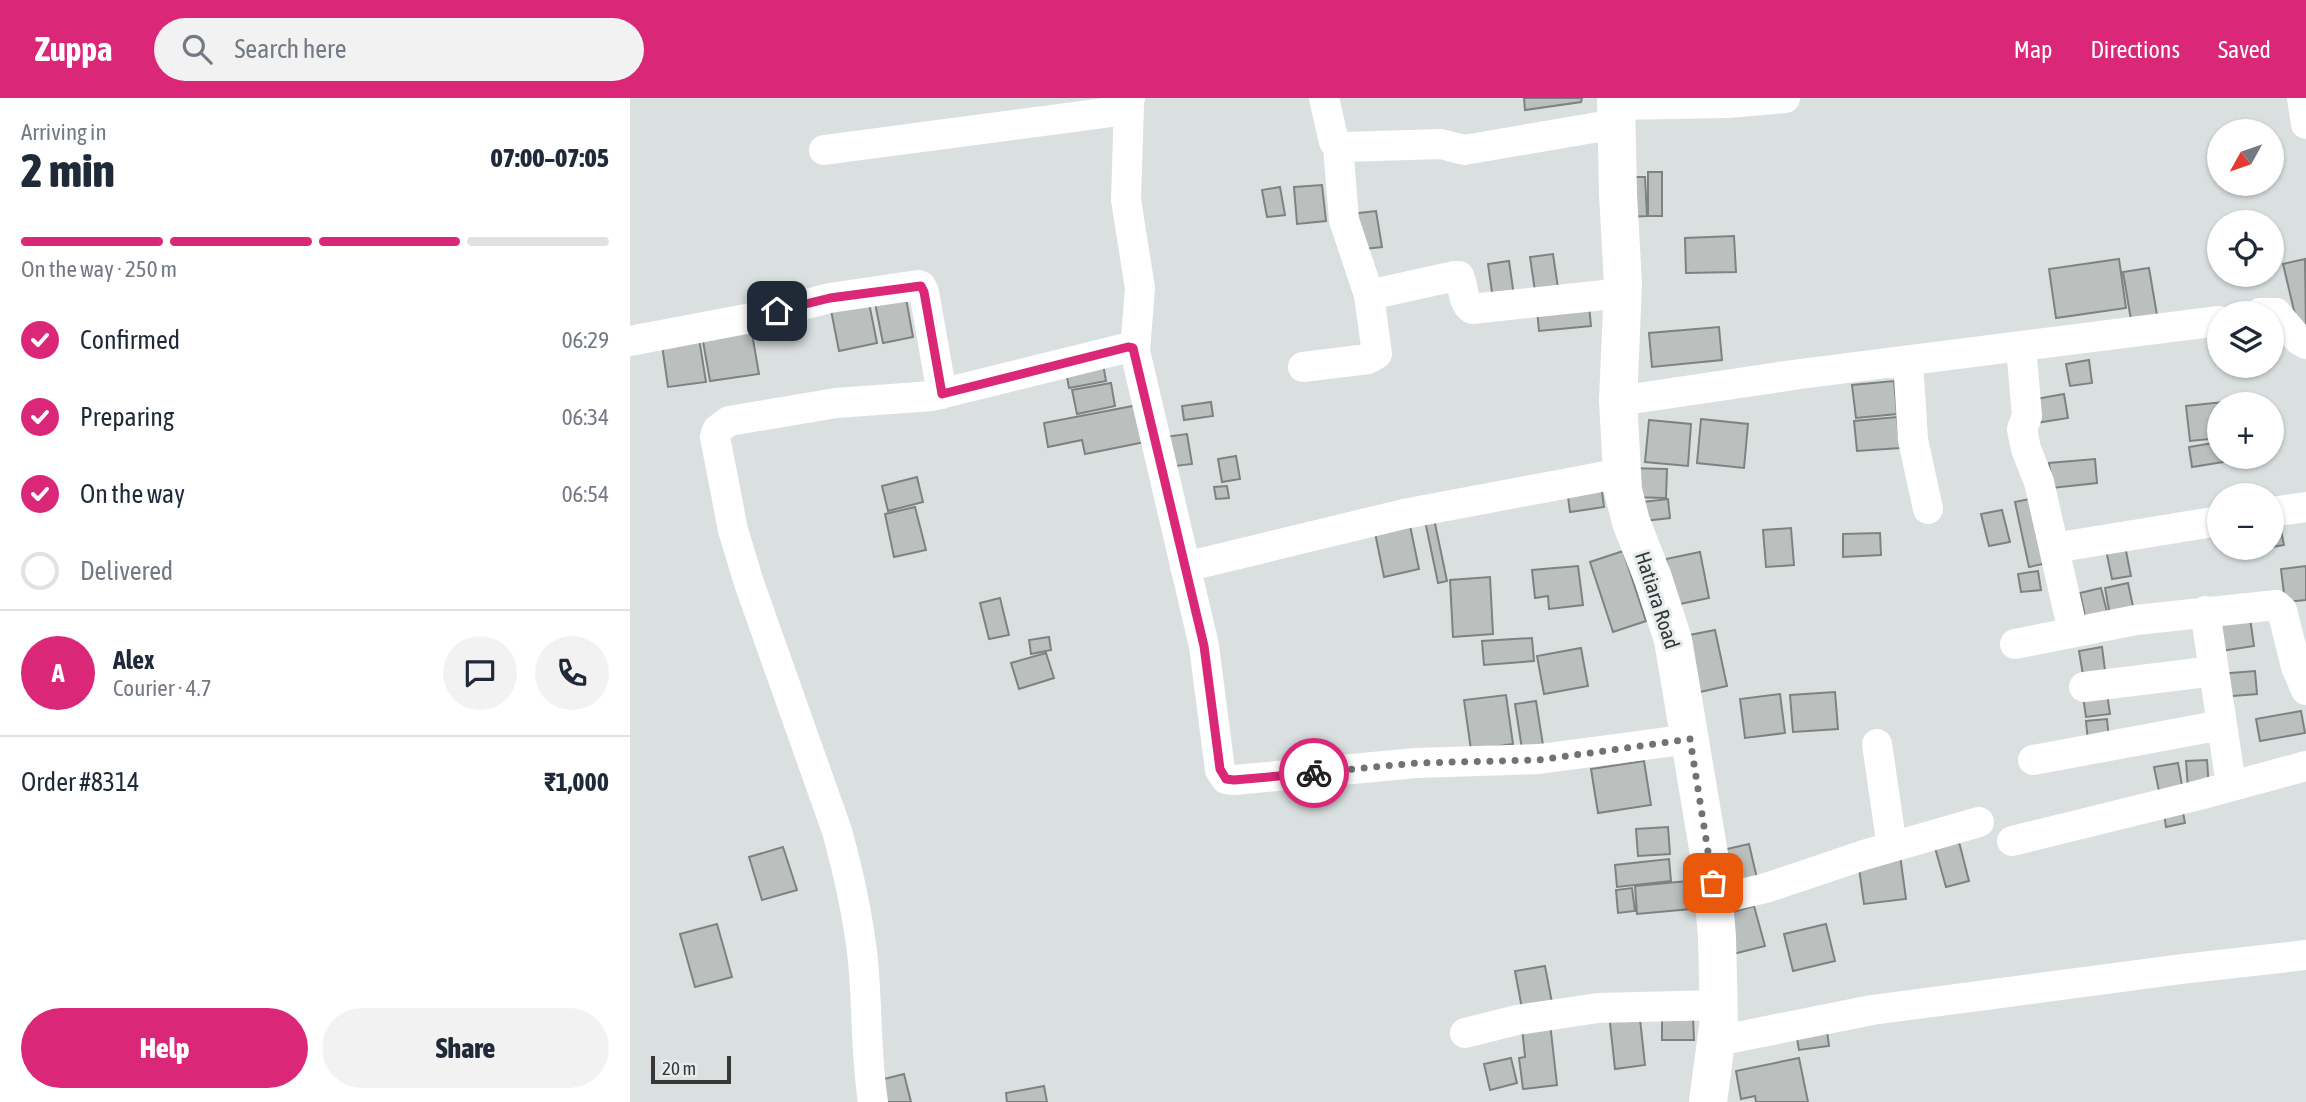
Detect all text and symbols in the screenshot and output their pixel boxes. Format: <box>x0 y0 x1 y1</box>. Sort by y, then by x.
search box <box>154 18 644 81</box>
text: Zuppa <box>35 30 112 68</box>
icon: search <box>178 30 216 68</box>
text: Search here <box>234 34 347 64</box>
text: Map <box>2014 36 2052 63</box>
text: Directions <box>2090 36 2180 63</box>
text: Saved <box>2218 36 2271 63</box>
text: Arriving in <box>21 119 107 145</box>
north arrow <box>2207 119 2284 196</box>
map controls <box>2207 119 2284 560</box>
text: 07:00–07:05 <box>491 143 609 173</box>
text: 2 min <box>21 144 115 197</box>
button: locate <box>2207 210 2284 287</box>
text: On the way · 250 m <box>21 256 177 282</box>
pin <box>747 281 807 341</box>
icon: home <box>758 292 796 330</box>
button: layers <box>2207 301 2284 378</box>
icon: check <box>21 321 59 359</box>
text: Confirmed <box>80 325 180 355</box>
text: 06:29 <box>562 327 609 353</box>
button: + <box>2207 392 2284 469</box>
icon: check <box>21 398 59 436</box>
text: Preparing <box>80 402 174 432</box>
text: 06:34 <box>562 404 609 430</box>
icon: check <box>21 475 59 513</box>
text: On the way <box>80 479 185 509</box>
text: 06:54 <box>562 481 609 507</box>
button: − <box>2207 483 2284 560</box>
street label: Hatiara Road <box>1631 548 1685 652</box>
text: Delivered <box>80 556 173 586</box>
button: chat <box>443 636 517 710</box>
button: phone <box>535 636 609 710</box>
text: Alex <box>113 645 154 675</box>
text: A <box>52 658 64 688</box>
text: Courier · 4.7 <box>113 675 212 701</box>
courier <box>1279 738 1349 808</box>
icon: bike <box>1295 754 1333 792</box>
text: Order #8314 <box>21 767 140 797</box>
text: ₹1,000 <box>544 767 609 797</box>
pin <box>1683 853 1743 913</box>
icon: bag <box>1694 864 1732 902</box>
button: Help <box>21 1008 308 1088</box>
button: Share <box>322 1008 609 1088</box>
scale bar <box>651 1053 732 1085</box>
text: 20 m <box>662 1057 696 1079</box>

